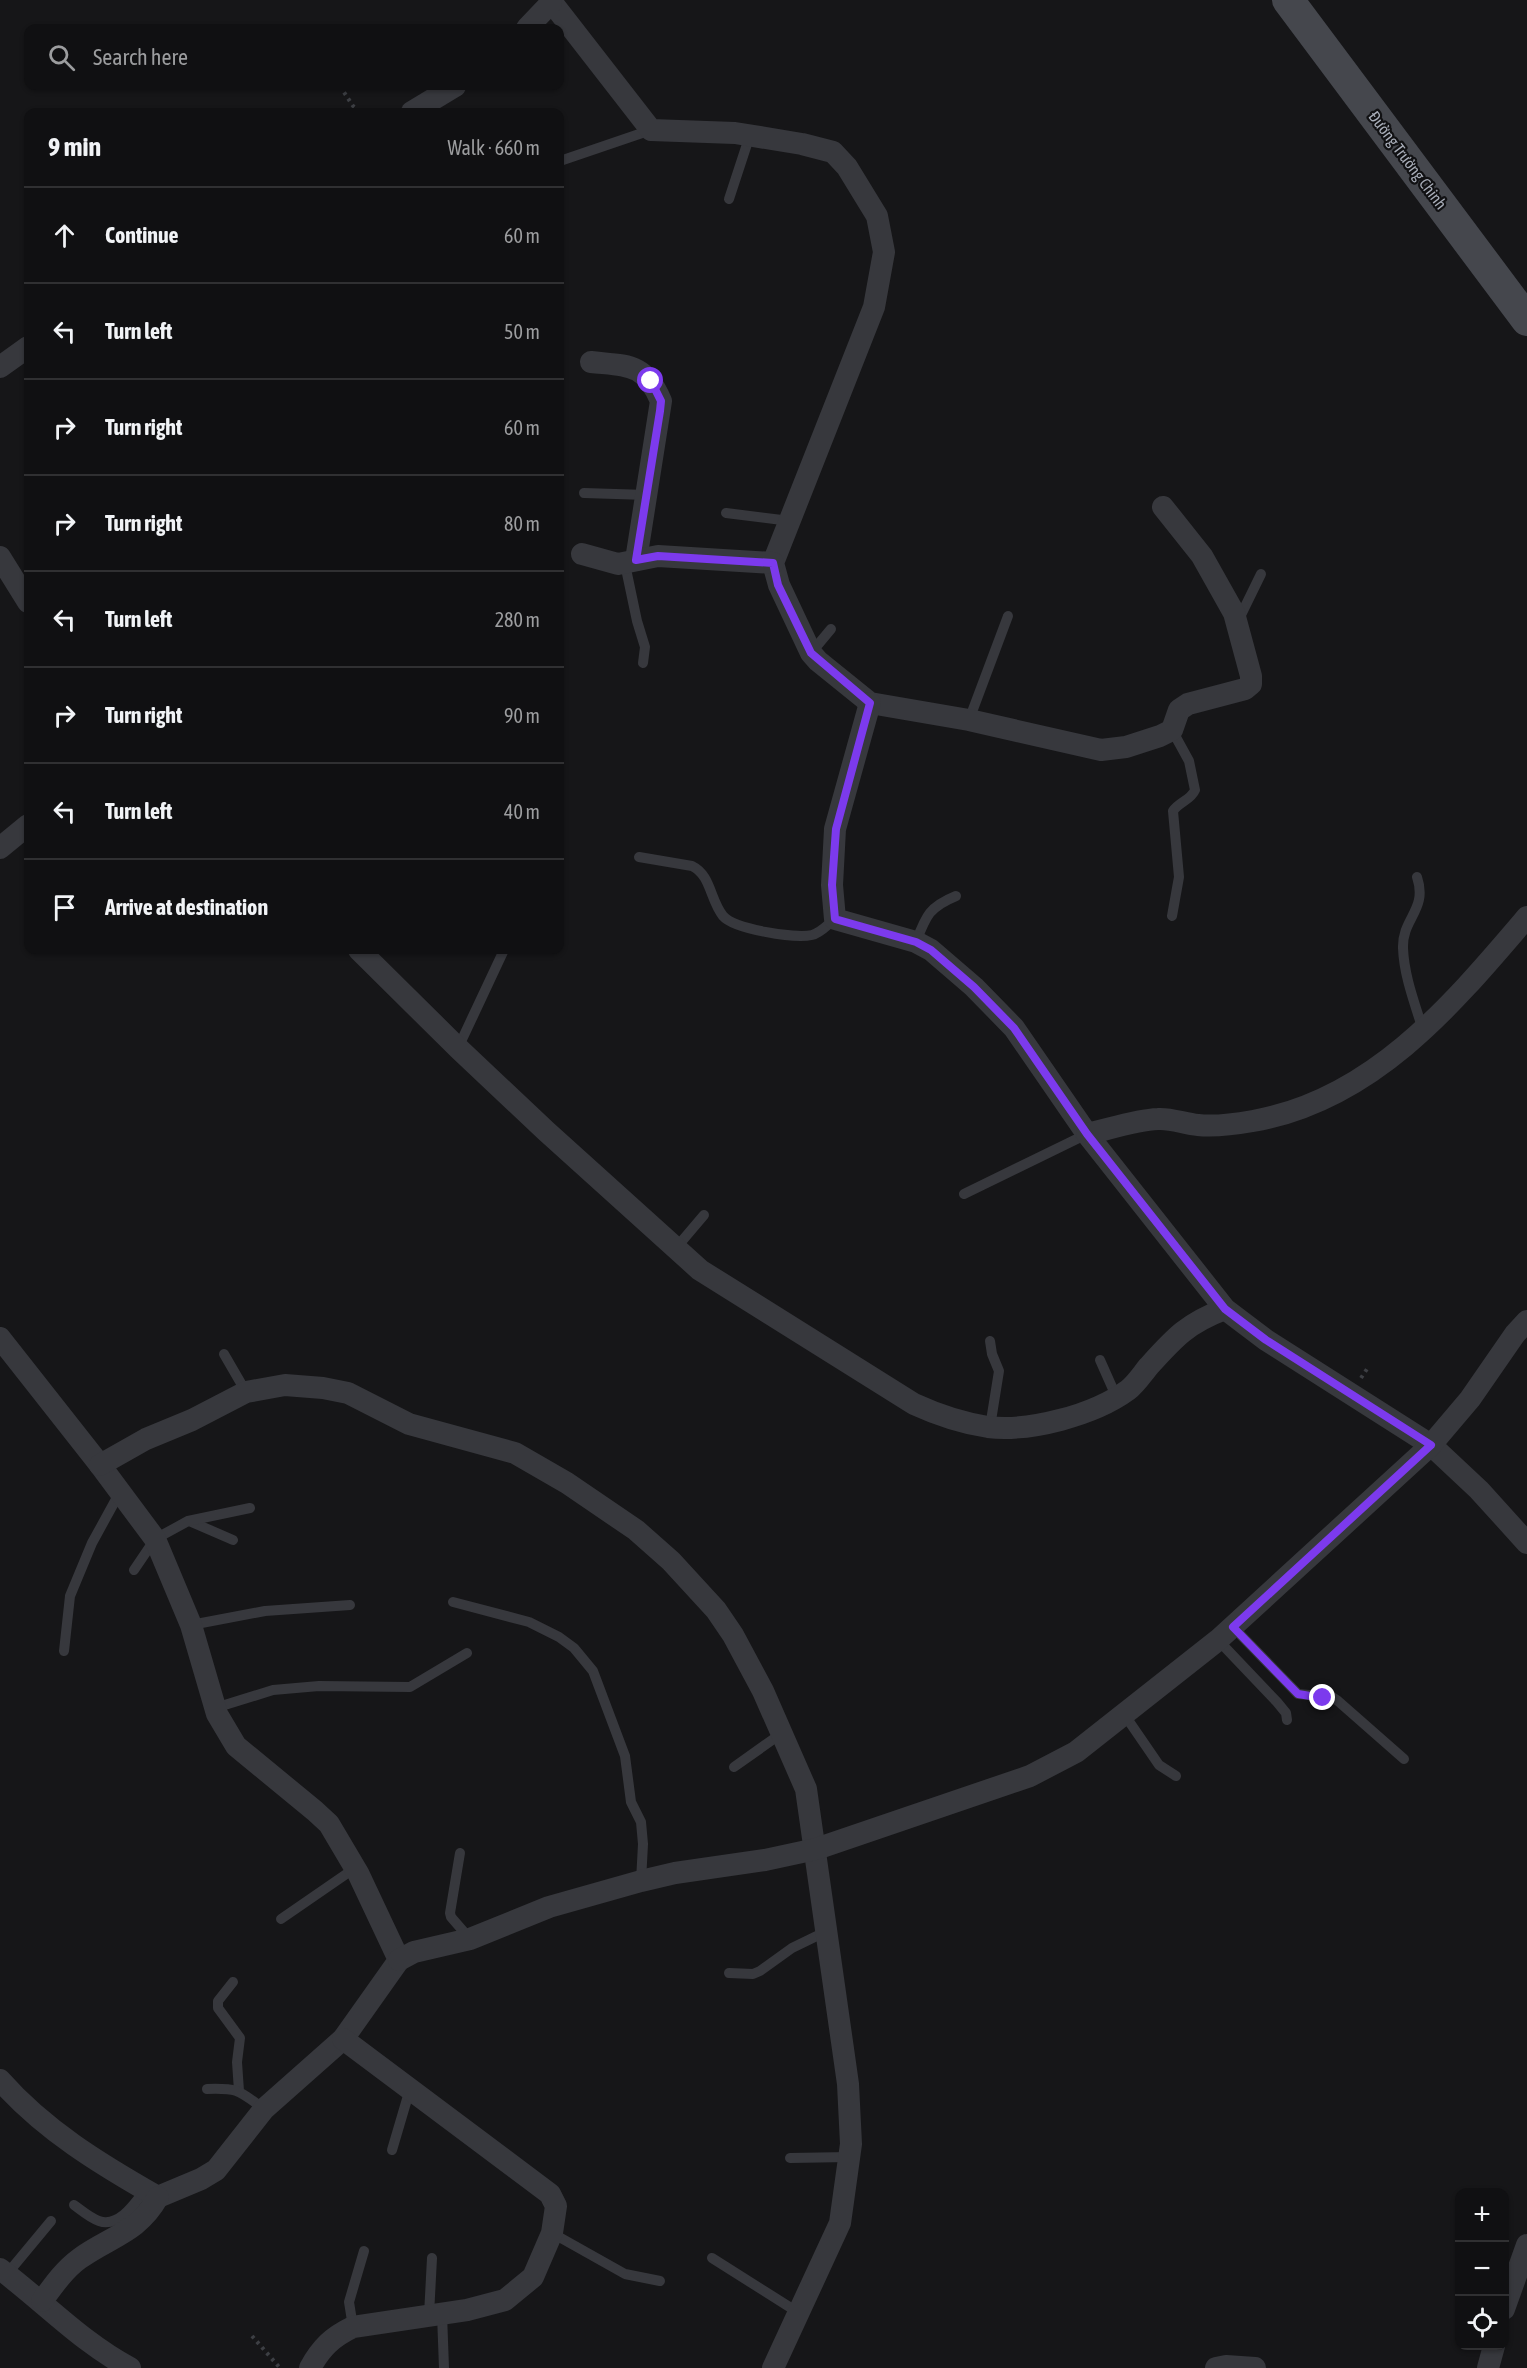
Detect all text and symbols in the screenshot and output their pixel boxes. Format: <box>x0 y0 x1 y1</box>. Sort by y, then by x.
search box <box>24 24 564 90</box>
icon: search <box>45 41 78 74</box>
text: Search here <box>93 44 188 70</box>
street label: Đường Trường Chinh <box>1364 107 1451 213</box>
text: 9 min <box>48 132 101 162</box>
text: Walk · 660 m <box>448 136 540 159</box>
icon: ahead <box>48 219 81 252</box>
text: Continue <box>105 222 179 248</box>
text: 60 m <box>504 224 540 247</box>
icon: left <box>48 315 81 348</box>
text: Turn left <box>105 318 172 344</box>
text: 50 m <box>504 320 540 343</box>
route start <box>637 367 663 393</box>
icon: right <box>48 411 81 444</box>
text: Turn right <box>105 414 182 440</box>
text: 60 m <box>504 416 540 439</box>
icon: right <box>48 507 81 540</box>
text: Turn right <box>105 510 182 536</box>
text: 80 m <box>504 512 540 535</box>
icon: left <box>48 603 81 636</box>
text: Turn left <box>105 606 172 632</box>
text: 280 m <box>495 608 540 631</box>
icon: right <box>48 699 81 732</box>
text: Turn right <box>105 702 182 728</box>
text: 90 m <box>504 704 540 727</box>
icon: left <box>48 795 81 828</box>
text: Turn left <box>105 798 172 824</box>
text: 40 m <box>504 800 540 823</box>
icon: arrive <box>48 891 81 924</box>
text: Arrive at destination <box>105 894 268 920</box>
route end <box>1309 1684 1335 1710</box>
map controls <box>1455 2188 1509 2350</box>
button: + <box>1455 2188 1509 2242</box>
button: − <box>1455 2242 1509 2296</box>
button: locate <box>1455 2296 1509 2350</box>

